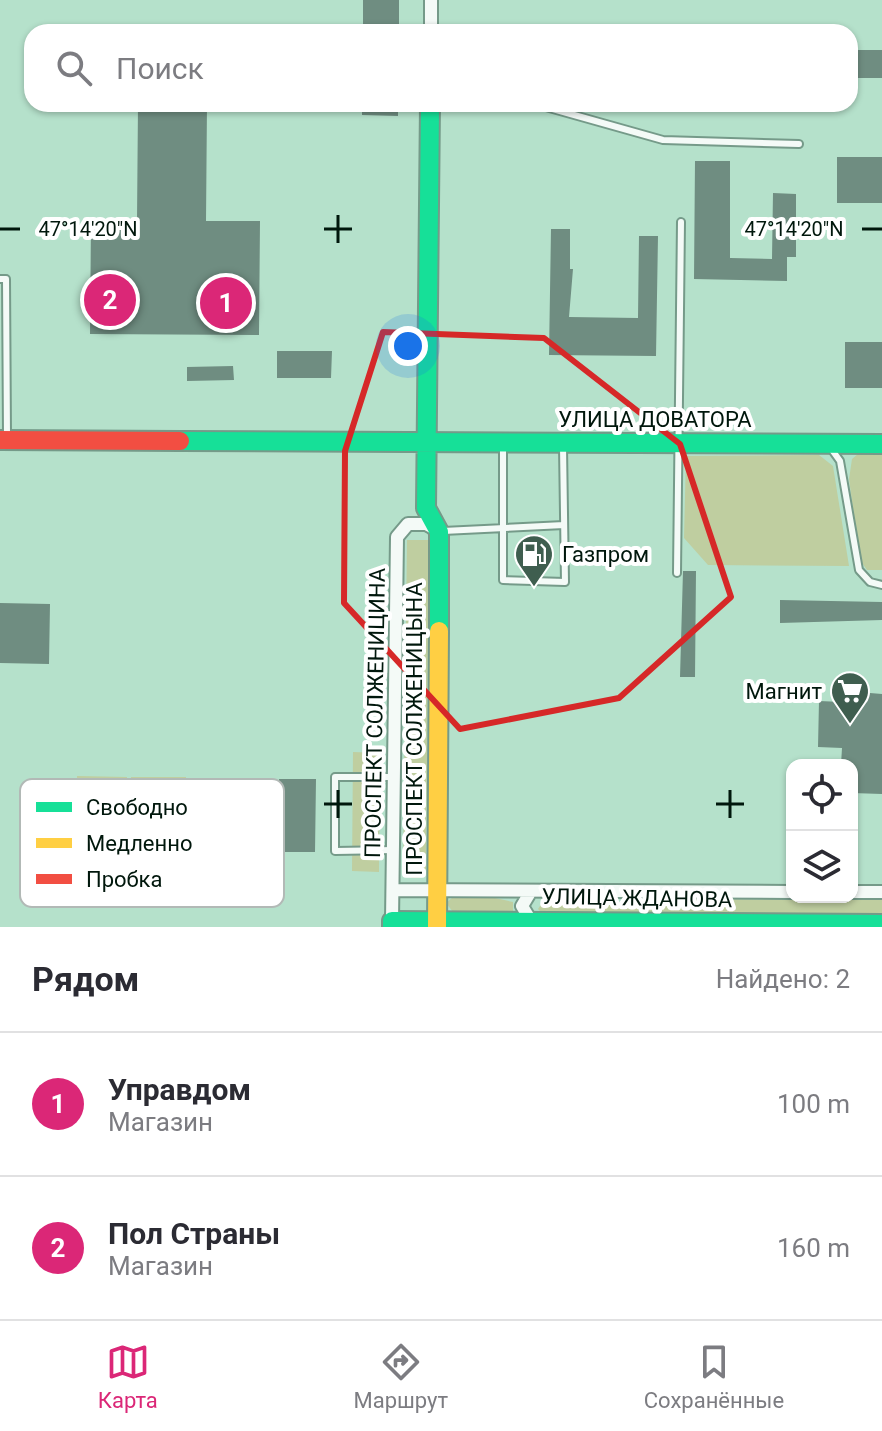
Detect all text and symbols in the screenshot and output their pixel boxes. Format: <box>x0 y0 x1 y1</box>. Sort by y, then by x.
search box <box>24 24 858 112</box>
icon: search <box>52 46 96 90</box>
text: Поиск <box>116 51 204 86</box>
text: 47°14'20"N <box>38 217 138 241</box>
text: 47°14'20"N <box>744 217 844 241</box>
pin: 2 <box>84 270 136 330</box>
pin: 1 <box>200 273 252 333</box>
your location <box>388 326 428 366</box>
street label: УЛИЦА ДОВАТОРА <box>558 407 752 432</box>
fuel station icon: Газпром <box>513 533 555 588</box>
place label: Газпром <box>562 542 649 567</box>
street label: ПРОСПЕКТ СОЛЖЕНИЦИНА <box>360 567 390 858</box>
street label: ПРОСПЕКТ СОЛЖЕНИЦЫНА <box>402 582 427 876</box>
supermarket icon: Магнит <box>829 670 871 725</box>
place label: Магнит <box>746 679 822 704</box>
map controls <box>786 759 858 903</box>
button: locate <box>786 759 858 831</box>
legend <box>20 779 284 907</box>
text: Свободно <box>86 795 188 820</box>
text: Медленно <box>86 831 192 856</box>
button: layers <box>786 831 858 903</box>
text: Пробка <box>86 867 162 892</box>
street label: УЛИЦА ЖДАНОВА <box>541 884 733 912</box>
text: Рядом <box>32 959 139 999</box>
text: Найдено: 2 <box>716 964 850 994</box>
text: Управдом <box>108 1072 251 1107</box>
text: 1 <box>51 1089 65 1119</box>
text: 100 m <box>777 1089 850 1119</box>
text: Магазин <box>108 1107 213 1137</box>
text: Пол Страны <box>108 1216 280 1251</box>
text: 2 <box>51 1233 65 1263</box>
text: 160 m <box>777 1233 850 1263</box>
text: Магазин <box>108 1251 213 1281</box>
tab: Карта <box>98 1340 158 1413</box>
tab: Маршрут <box>354 1340 448 1413</box>
tab: Сохранённые <box>644 1340 784 1413</box>

